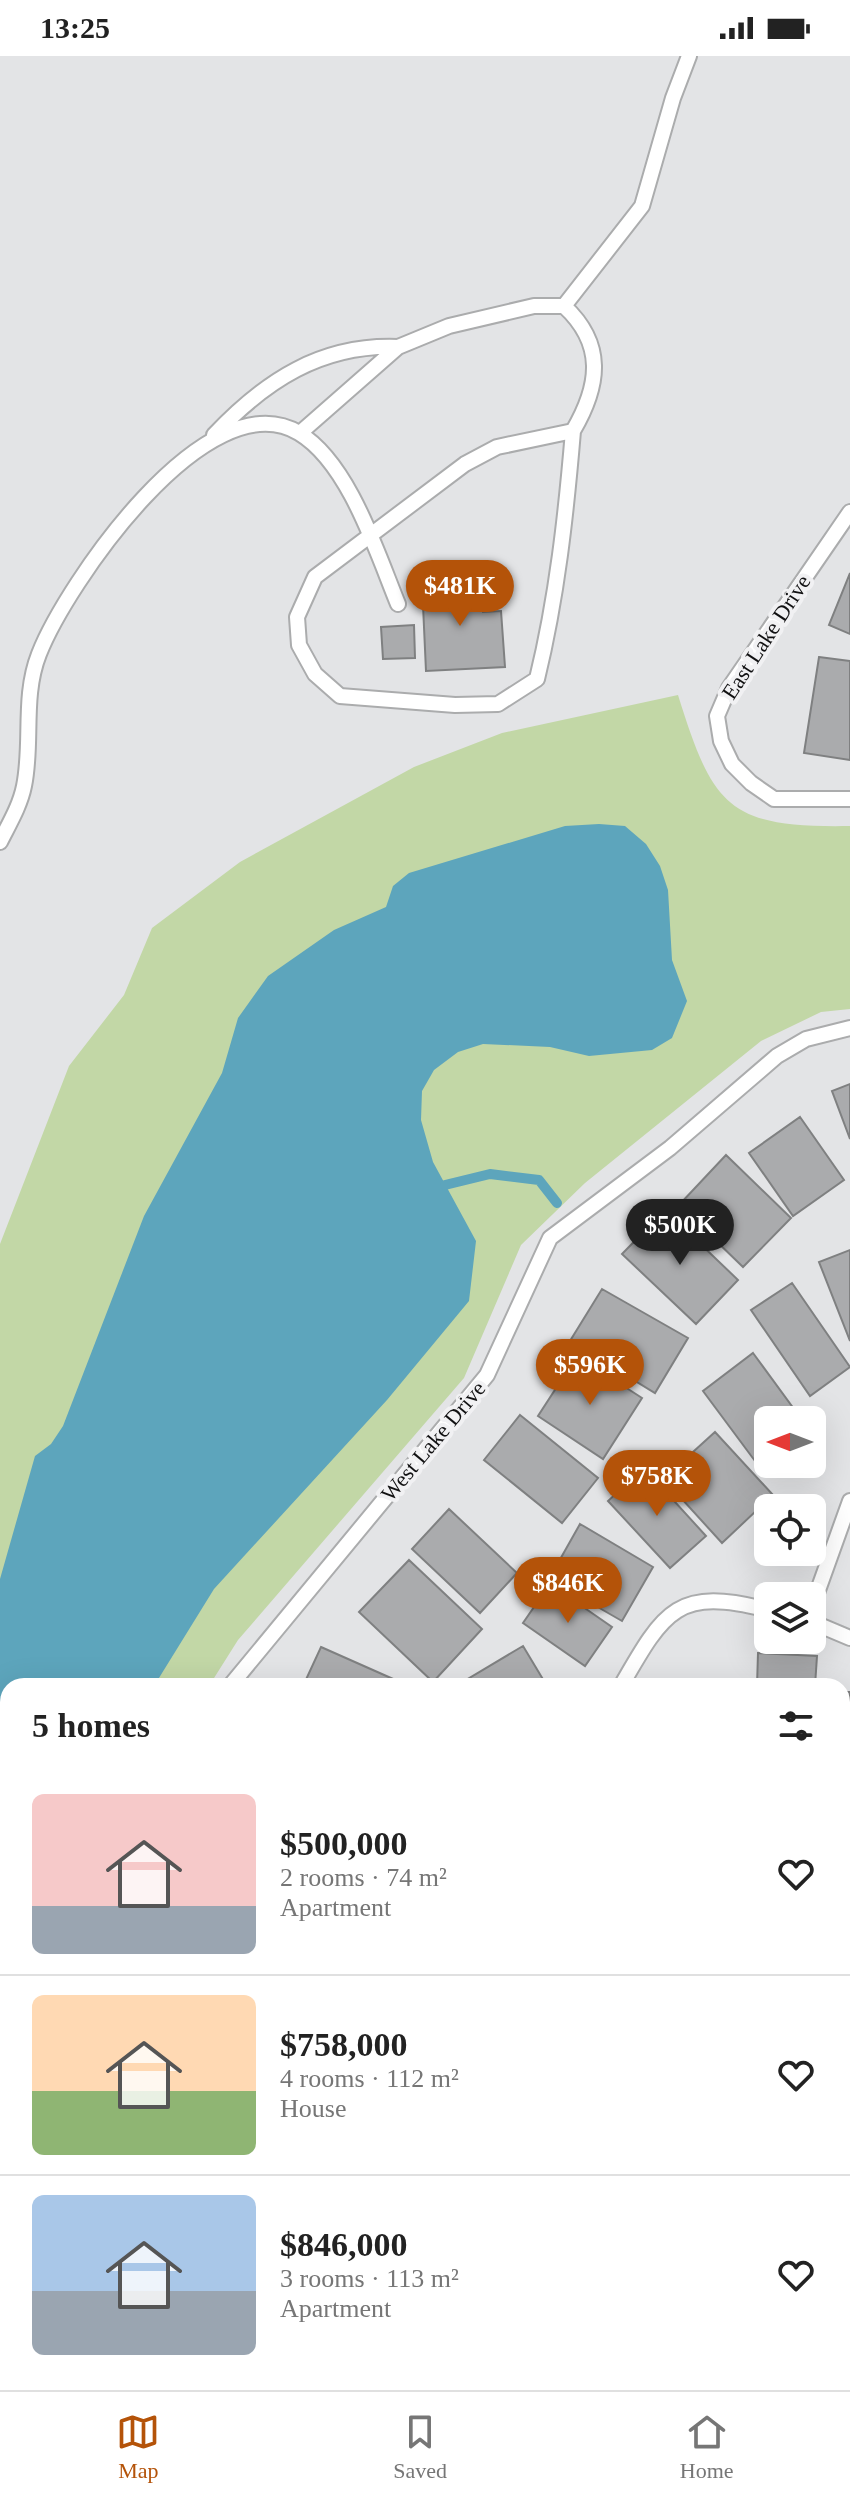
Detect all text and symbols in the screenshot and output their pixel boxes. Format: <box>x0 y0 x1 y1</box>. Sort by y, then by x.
text: 13:25 <box>40 11 110 44</box>
pin: $481K <box>404 560 516 628</box>
street label: East Lake Drive <box>717 570 815 704</box>
text: $481K <box>424 571 496 600</box>
pin: $500K <box>624 1199 736 1267</box>
text: $500K <box>644 1210 716 1239</box>
pin: $596K <box>534 1339 646 1407</box>
text: $596K <box>554 1350 626 1379</box>
street label: West Lake Drive <box>376 1376 490 1506</box>
north arrow <box>754 1406 826 1478</box>
map controls <box>754 1406 826 1654</box>
pin: $758K <box>601 1450 713 1518</box>
text: $758K <box>621 1461 693 1490</box>
button: locate <box>754 1494 826 1566</box>
pin: $846K <box>512 1557 624 1625</box>
text: $846K <box>532 1568 604 1597</box>
button: layers <box>754 1582 826 1654</box>
icon: filters <box>774 1704 818 1748</box>
text: 5 homes <box>32 1707 150 1744</box>
text: $500,000 <box>280 1825 408 1862</box>
icon: home <box>96 1826 192 1922</box>
icon: heart <box>774 1852 818 1896</box>
text: 2 rooms · 74 m² <box>280 1863 447 1892</box>
text: Apartment <box>280 1893 391 1922</box>
text: $758,000 <box>280 2026 408 2063</box>
icon: home <box>96 2027 192 2123</box>
icon: heart <box>774 2053 818 2097</box>
text: 4 rooms · 112 m² <box>280 2064 459 2093</box>
text: House <box>280 2094 346 2123</box>
text: $846,000 <box>280 2226 408 2263</box>
icon: home <box>96 2227 192 2323</box>
icon: heart <box>774 2253 818 2297</box>
text: 3 rooms · 113 m² <box>280 2264 459 2293</box>
text: Apartment <box>280 2294 391 2323</box>
tab: Map <box>116 2410 160 2484</box>
tab: Saved <box>393 2410 447 2484</box>
tab: Home <box>680 2410 734 2484</box>

